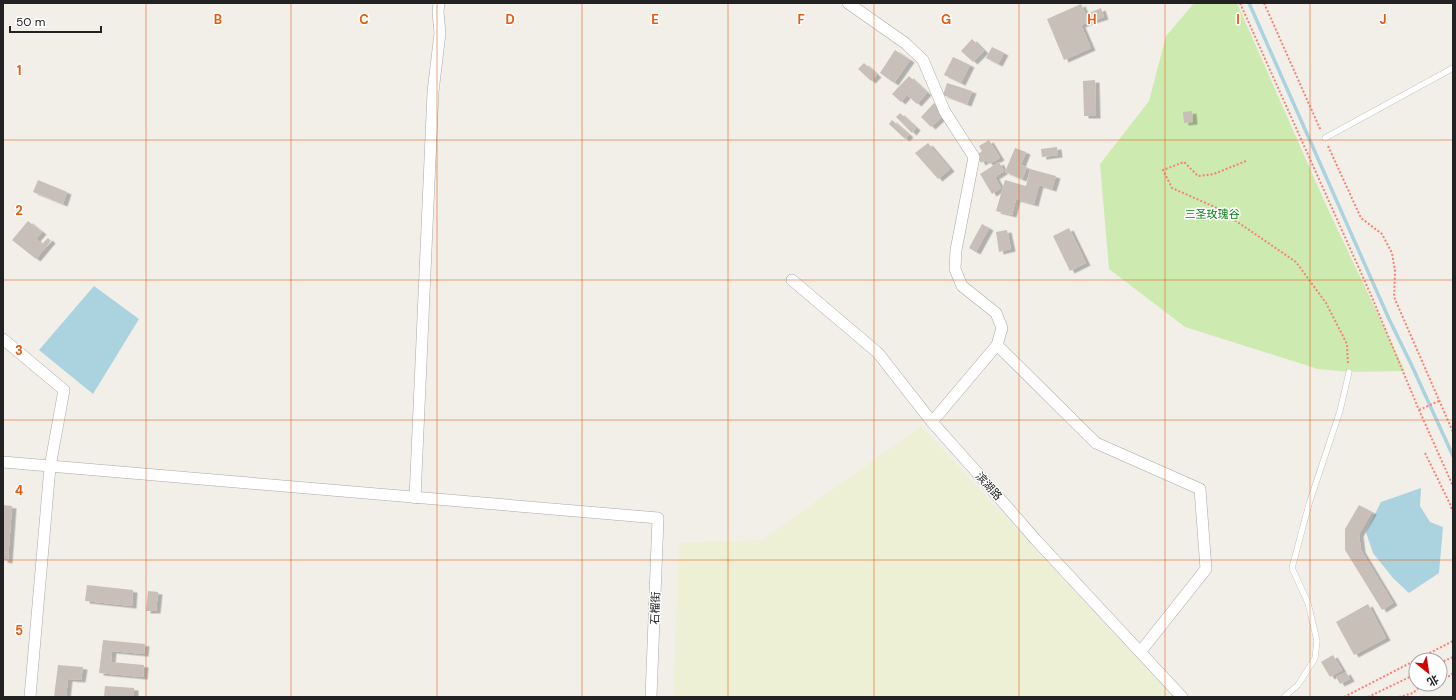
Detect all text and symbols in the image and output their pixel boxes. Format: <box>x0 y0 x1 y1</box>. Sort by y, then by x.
scale bar <box>10 8 101 34</box>
text: B <box>214 11 222 28</box>
text: C <box>359 11 369 28</box>
text: D <box>505 11 515 28</box>
text: E <box>651 11 659 28</box>
text: F <box>797 11 805 28</box>
text: G <box>941 11 951 28</box>
text: H <box>1087 11 1097 28</box>
text: I <box>1236 11 1240 28</box>
text: J <box>1379 11 1387 28</box>
text: 50 m <box>16 14 45 30</box>
text: 1 <box>17 62 21 79</box>
text: 2 <box>15 202 23 219</box>
park label: 三圣玫瑰谷 <box>1185 207 1240 221</box>
text: 3 <box>15 342 23 359</box>
street label: 滨湖路 <box>973 469 1005 503</box>
text: 4 <box>15 482 23 499</box>
street label: 石榴街 <box>647 591 663 625</box>
text: 5 <box>15 622 23 639</box>
north arrow <box>1408 652 1448 692</box>
text: 北 <box>1425 672 1441 689</box>

